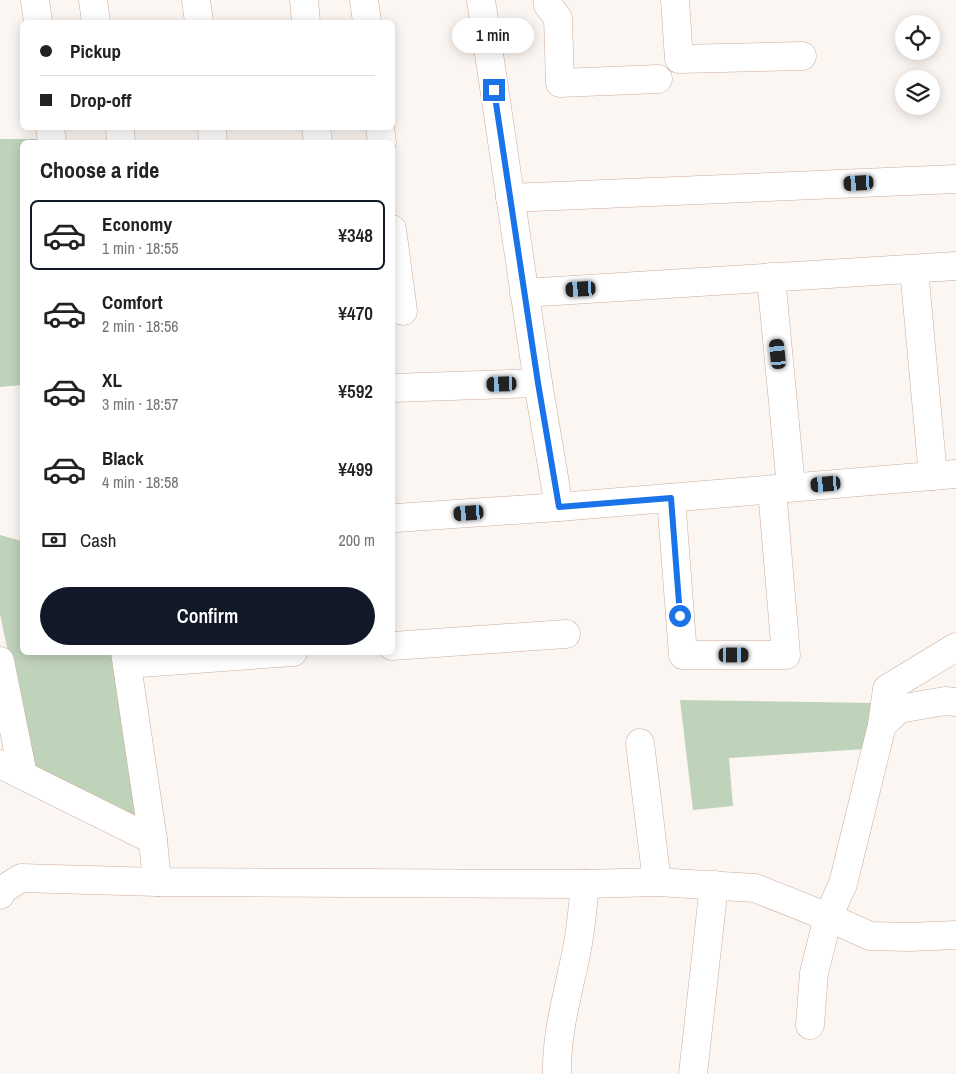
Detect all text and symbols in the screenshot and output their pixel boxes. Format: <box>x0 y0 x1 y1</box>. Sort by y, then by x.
map controls <box>895 15 940 115</box>
button: locate <box>895 15 940 60</box>
callout: 1 min <box>453 18 535 52</box>
text: 1 min <box>476 24 510 46</box>
text: Pickup <box>70 38 121 64</box>
button: layers <box>895 70 940 115</box>
route end <box>483 79 505 101</box>
text: Drop-off <box>70 87 131 113</box>
text: Choose a ride <box>40 155 159 185</box>
car <box>843 175 874 191</box>
text: Economy <box>102 211 172 237</box>
icon: car <box>42 213 87 258</box>
text: ¥348 <box>338 222 373 248</box>
text: 1 min · 18:55 <box>102 237 179 259</box>
car <box>565 281 596 297</box>
text: Comfort <box>102 289 163 315</box>
icon: car <box>42 291 87 336</box>
text: ¥470 <box>338 300 373 326</box>
text: 2 min · 18:56 <box>102 315 179 337</box>
car <box>768 338 787 370</box>
text: XL <box>102 367 122 393</box>
icon: car <box>42 369 87 414</box>
car <box>486 376 517 392</box>
text: ¥592 <box>338 378 373 404</box>
text: 3 min · 18:57 <box>102 393 179 415</box>
text: Black <box>102 445 144 471</box>
icon: car <box>42 447 87 492</box>
text: ¥499 <box>338 456 373 482</box>
text: 4 min · 18:58 <box>102 471 179 493</box>
car <box>810 475 841 493</box>
car <box>453 504 484 522</box>
icon: cash <box>40 526 68 554</box>
text: Cash <box>80 527 116 553</box>
text: 200 m <box>339 529 375 551</box>
button: Confirm <box>40 587 375 645</box>
route start <box>669 605 691 627</box>
car <box>719 648 749 663</box>

